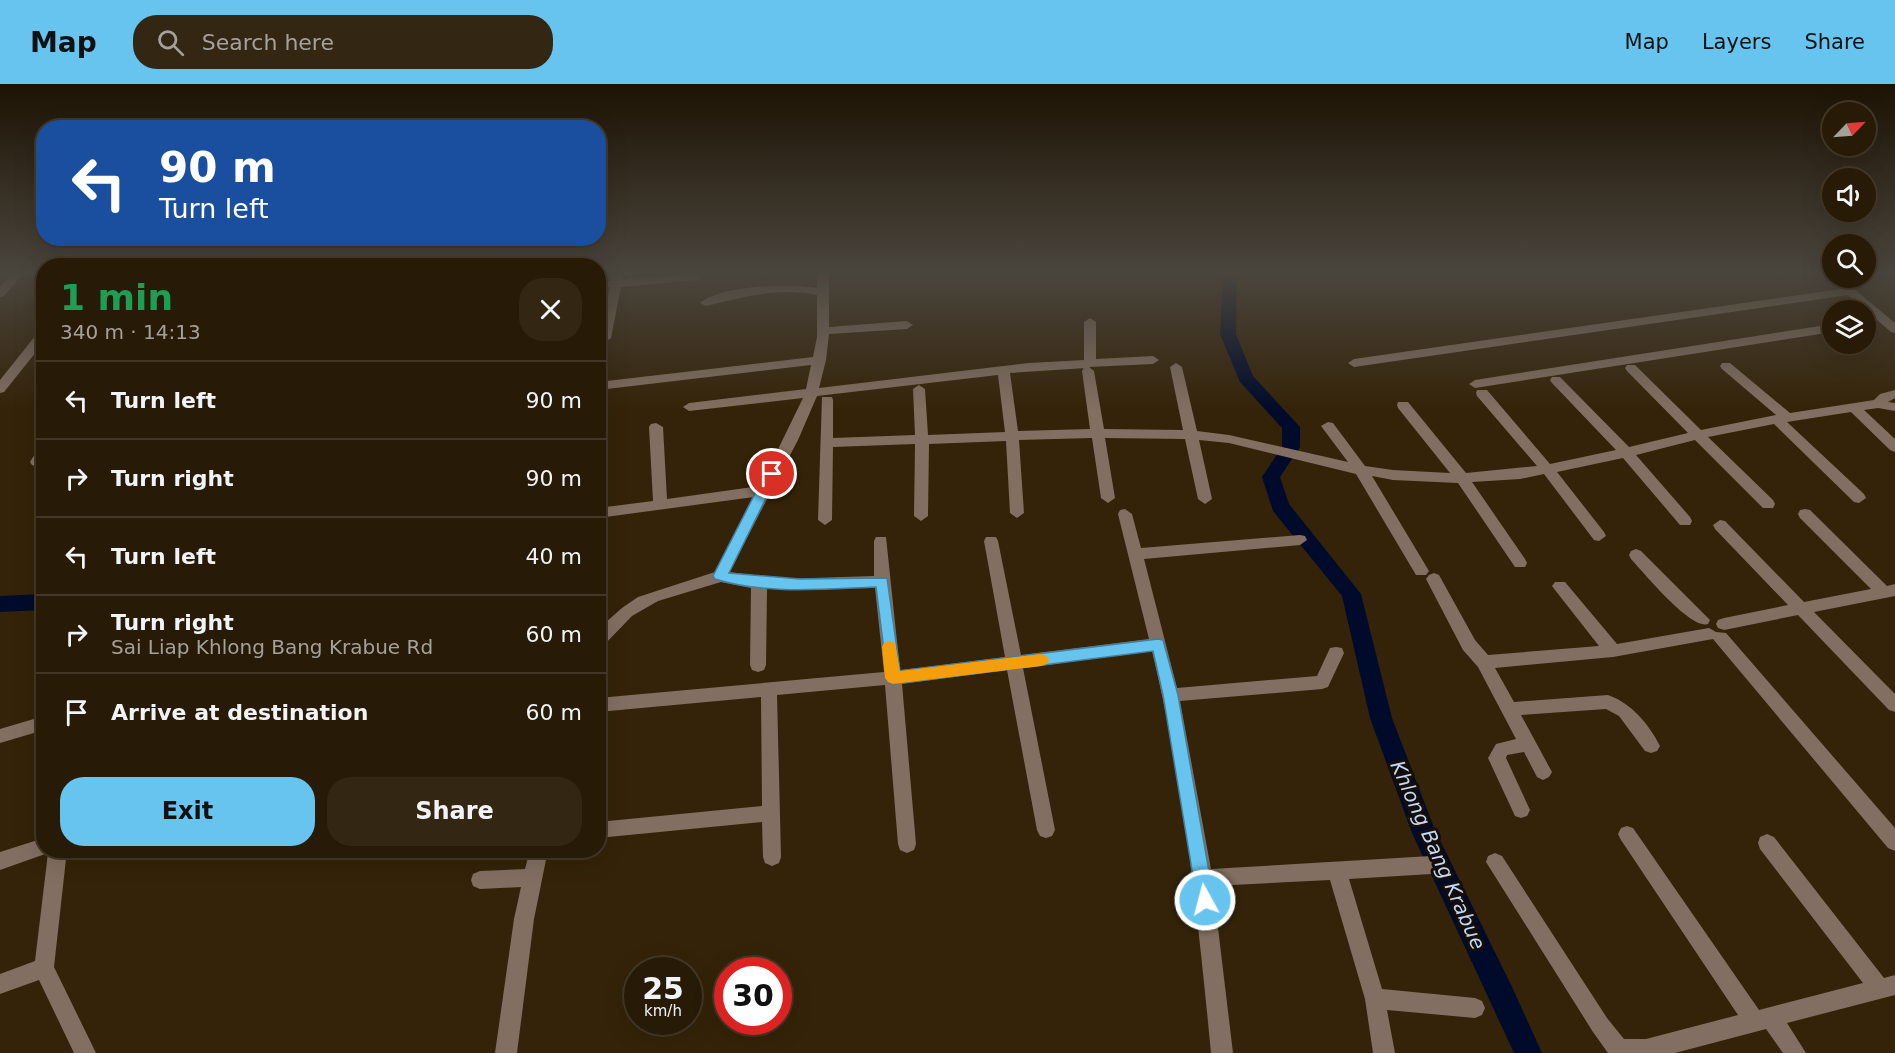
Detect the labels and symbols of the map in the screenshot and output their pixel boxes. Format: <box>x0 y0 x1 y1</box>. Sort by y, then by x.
north arrow <box>1822 102 1876 156</box>
pin <box>746 448 797 499</box>
water label: Khlong Bang Krabue <box>1385 757 1491 953</box>
position arrow <box>1173 868 1237 932</box>
speed limit sign: 30 <box>714 957 792 1035</box>

